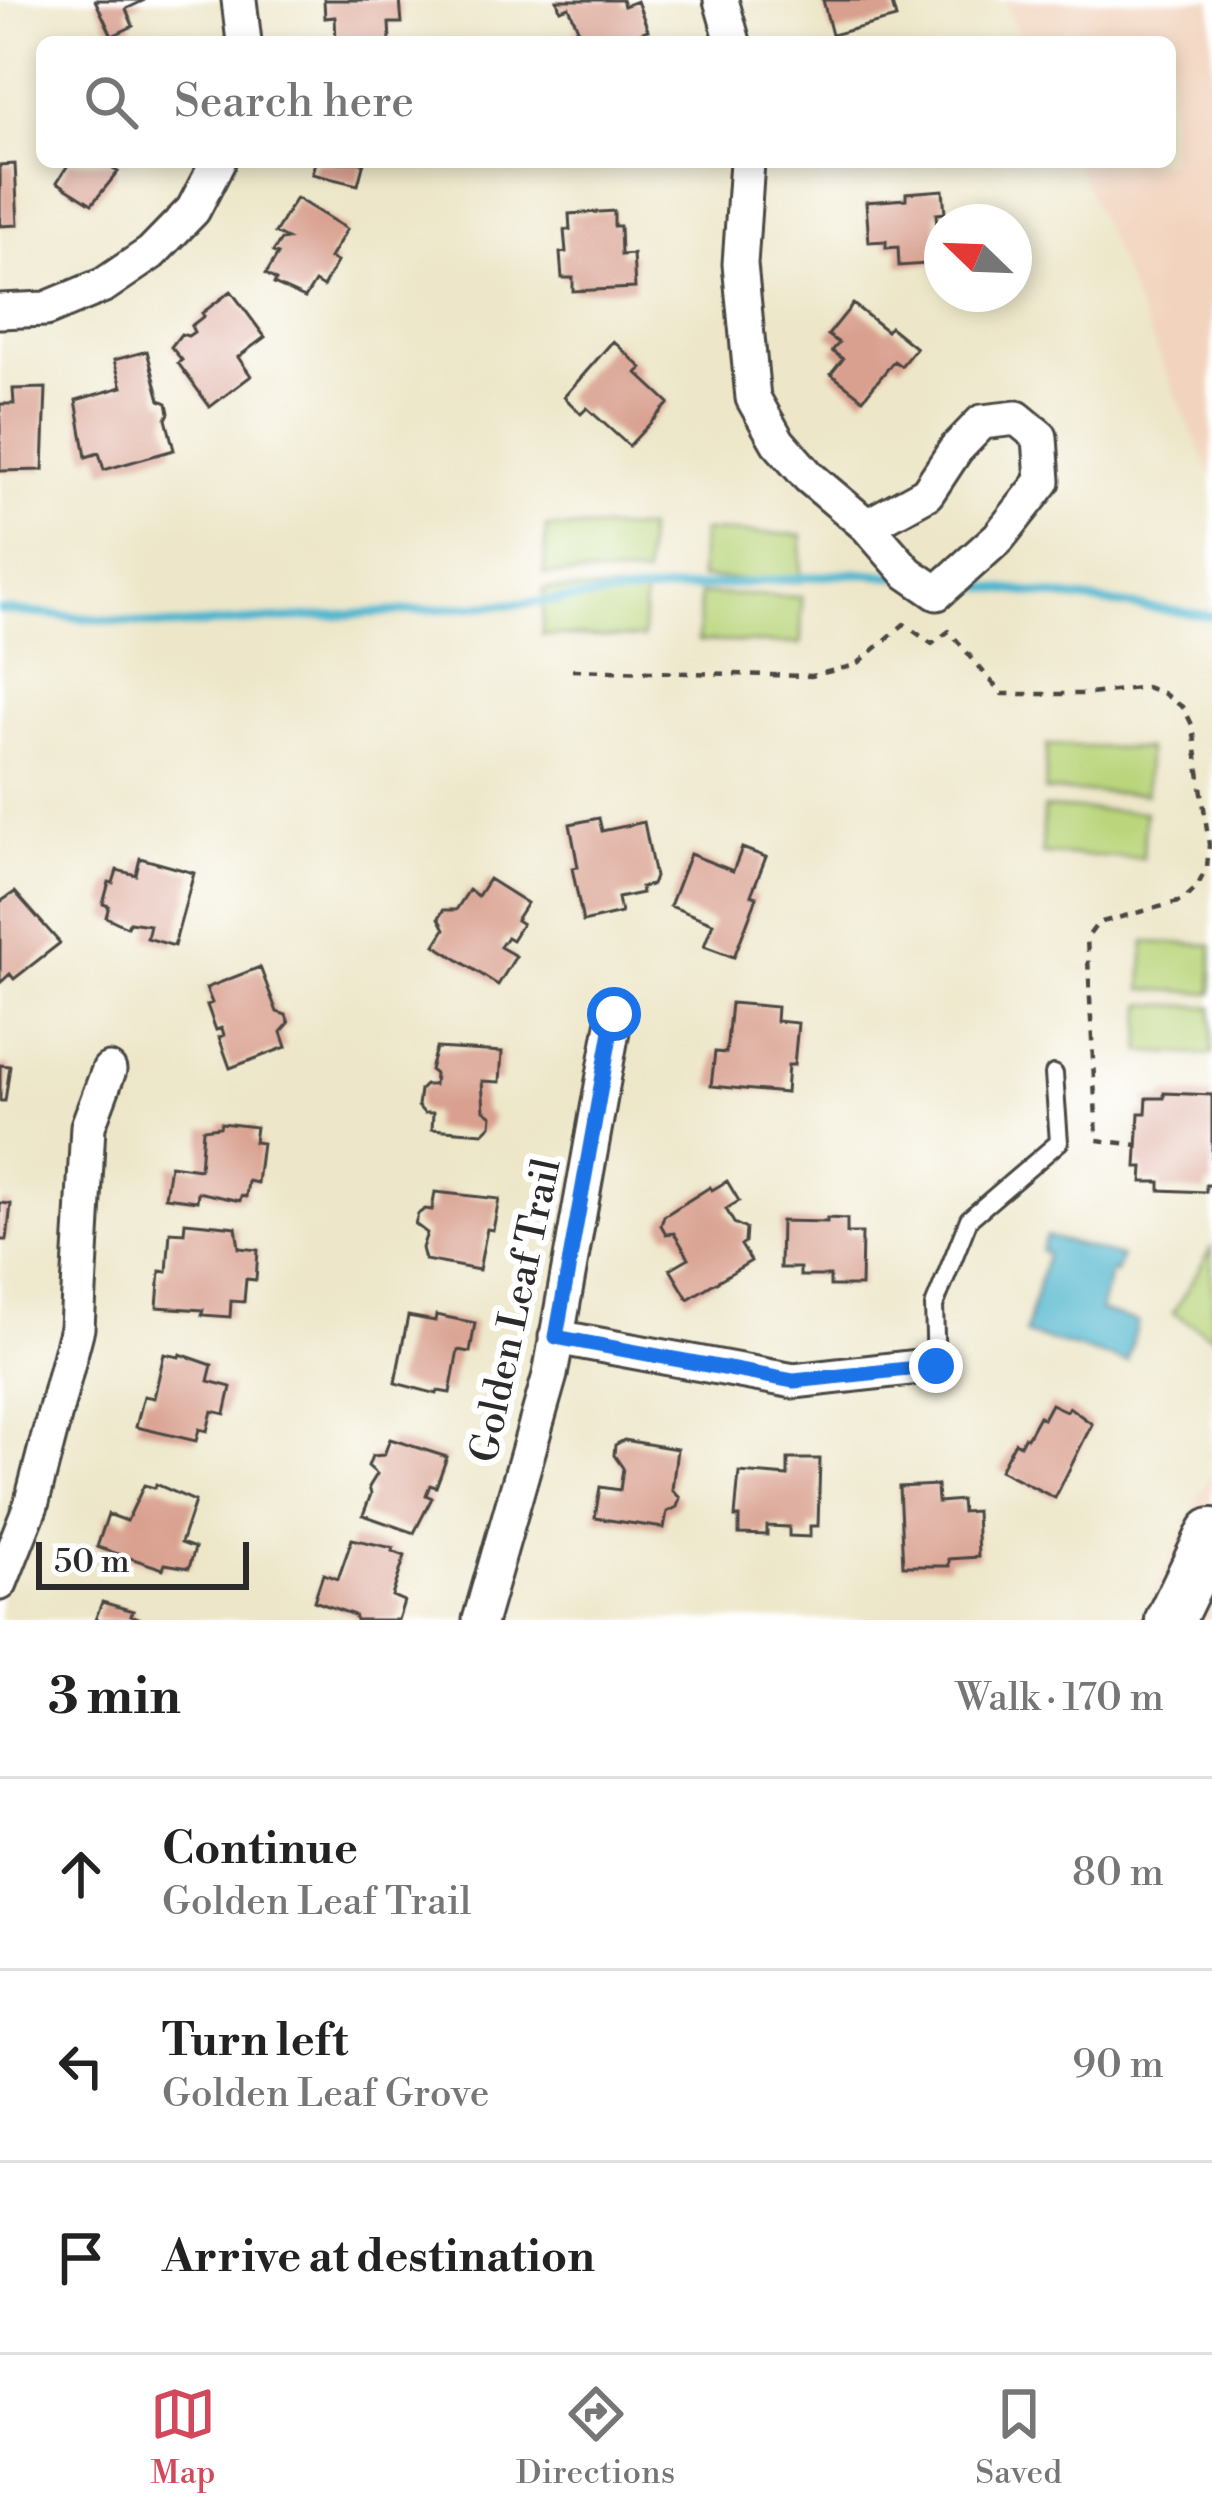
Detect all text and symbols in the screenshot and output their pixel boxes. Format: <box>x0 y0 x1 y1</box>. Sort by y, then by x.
search box <box>36 36 1176 168</box>
icon: search <box>78 69 144 135</box>
text: Search here <box>174 74 414 131</box>
north arrow <box>924 204 1032 312</box>
route start <box>587 987 641 1041</box>
street label: Golden Leaf Trail <box>460 1154 573 1467</box>
route end <box>909 1339 963 1393</box>
scale bar <box>36 1536 249 1589</box>
text: 50 m <box>54 1542 130 1583</box>
text: 3 min <box>48 1666 181 1730</box>
text: Walk · 170 m <box>955 1674 1164 1723</box>
text: Continue <box>162 1821 358 1878</box>
icon: ahead <box>48 1841 114 1907</box>
text: 80 m <box>1072 1849 1164 1898</box>
text: Golden Leaf Trail <box>162 1878 471 1927</box>
text: Turn left <box>162 2013 348 2070</box>
icon: left <box>48 2033 114 2099</box>
text: 90 m <box>1072 2041 1164 2090</box>
text: Golden Leaf Grove <box>162 2070 489 2119</box>
icon: arrive <box>48 2225 114 2291</box>
text: Arrive at destination <box>162 2229 595 2286</box>
tab: Map <box>150 2381 216 2494</box>
tab: Directions <box>516 2381 675 2494</box>
tab: Saved <box>975 2381 1062 2494</box>

